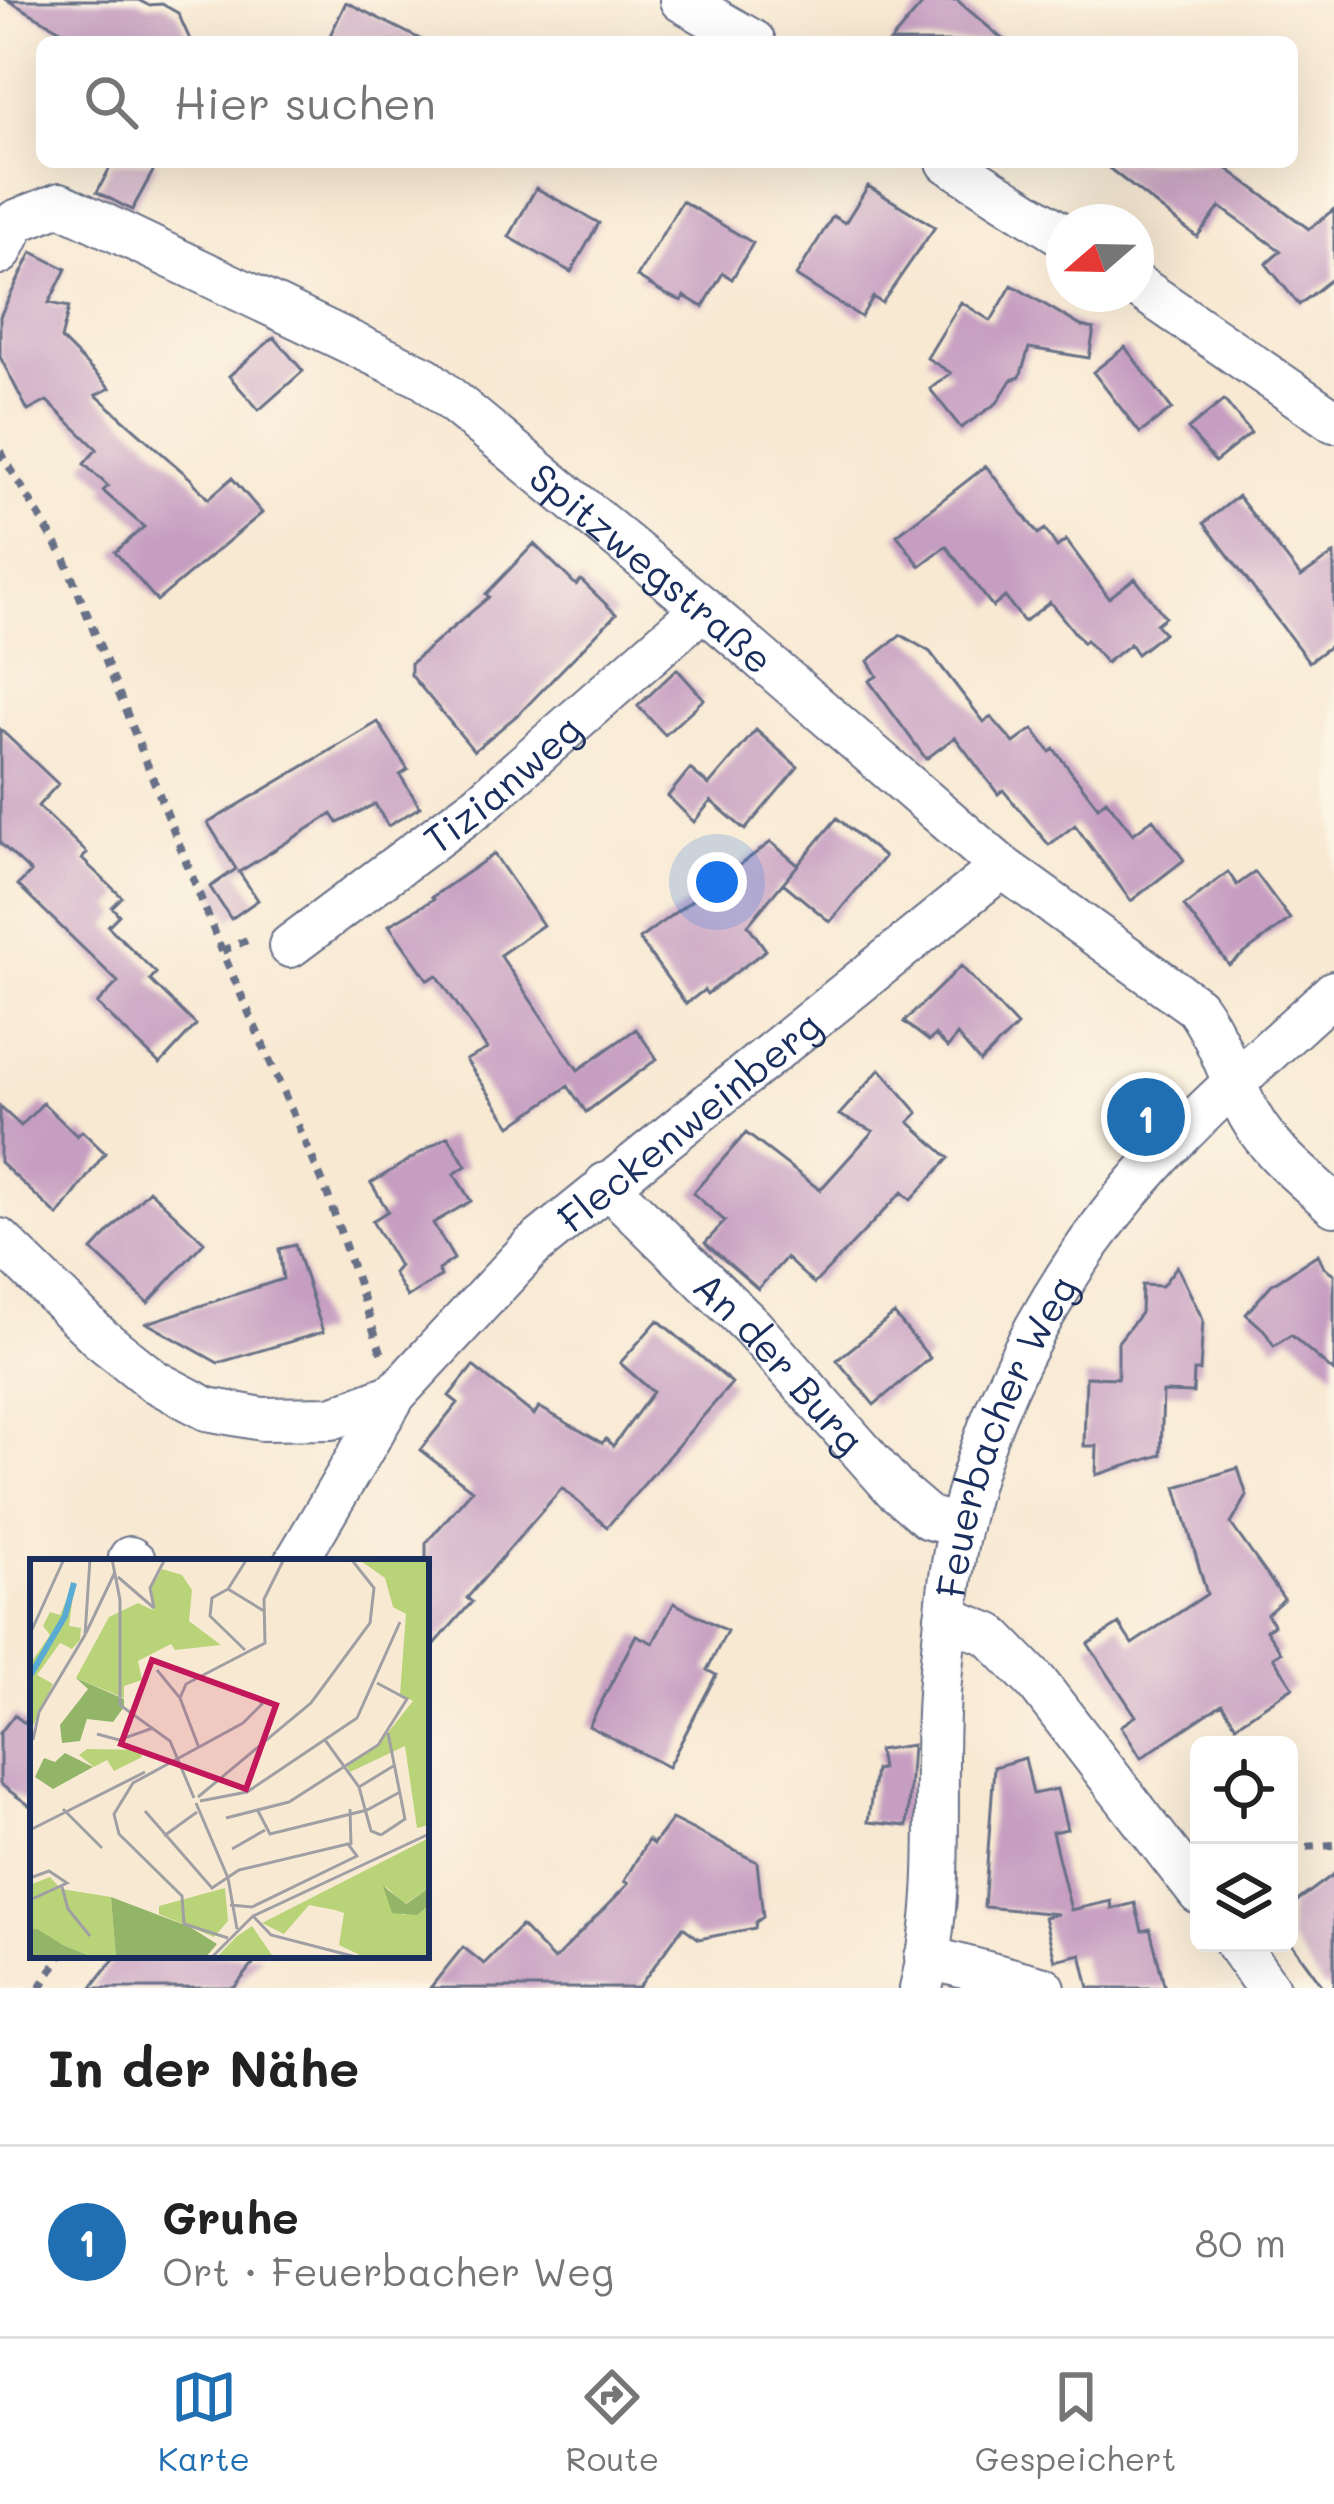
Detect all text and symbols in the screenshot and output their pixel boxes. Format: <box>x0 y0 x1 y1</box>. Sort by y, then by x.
search box <box>36 36 1298 168</box>
icon: search <box>78 69 144 135</box>
text: Hier suchen <box>174 73 436 131</box>
north arrow <box>1046 204 1154 312</box>
street label: Spitzwegstraße <box>520 450 785 684</box>
street label: Tizianweg <box>412 702 591 864</box>
your location <box>687 852 747 912</box>
street label: Fleckenweinberg <box>546 999 831 1242</box>
pin: 1 <box>1107 1072 1185 1162</box>
street label: An der Burg <box>684 1260 877 1464</box>
street label: Feuerbacher Weg <box>923 1265 1088 1600</box>
inset map <box>30 1559 429 1958</box>
map controls <box>1190 1736 1298 1952</box>
button: locate <box>1190 1736 1298 1844</box>
button: layers <box>1190 1844 1298 1952</box>
text: In der Nähe <box>48 2033 359 2100</box>
text: Gruhe <box>162 2187 299 2245</box>
text: 1 <box>78 2216 96 2267</box>
text: 80 m <box>1195 2216 1286 2267</box>
text: Ort · Feuerbacher Weg <box>162 2245 614 2296</box>
tab: Karte <box>158 2364 250 2479</box>
tab: Route <box>566 2364 659 2479</box>
tab: Gespeichert <box>975 2364 1176 2479</box>

